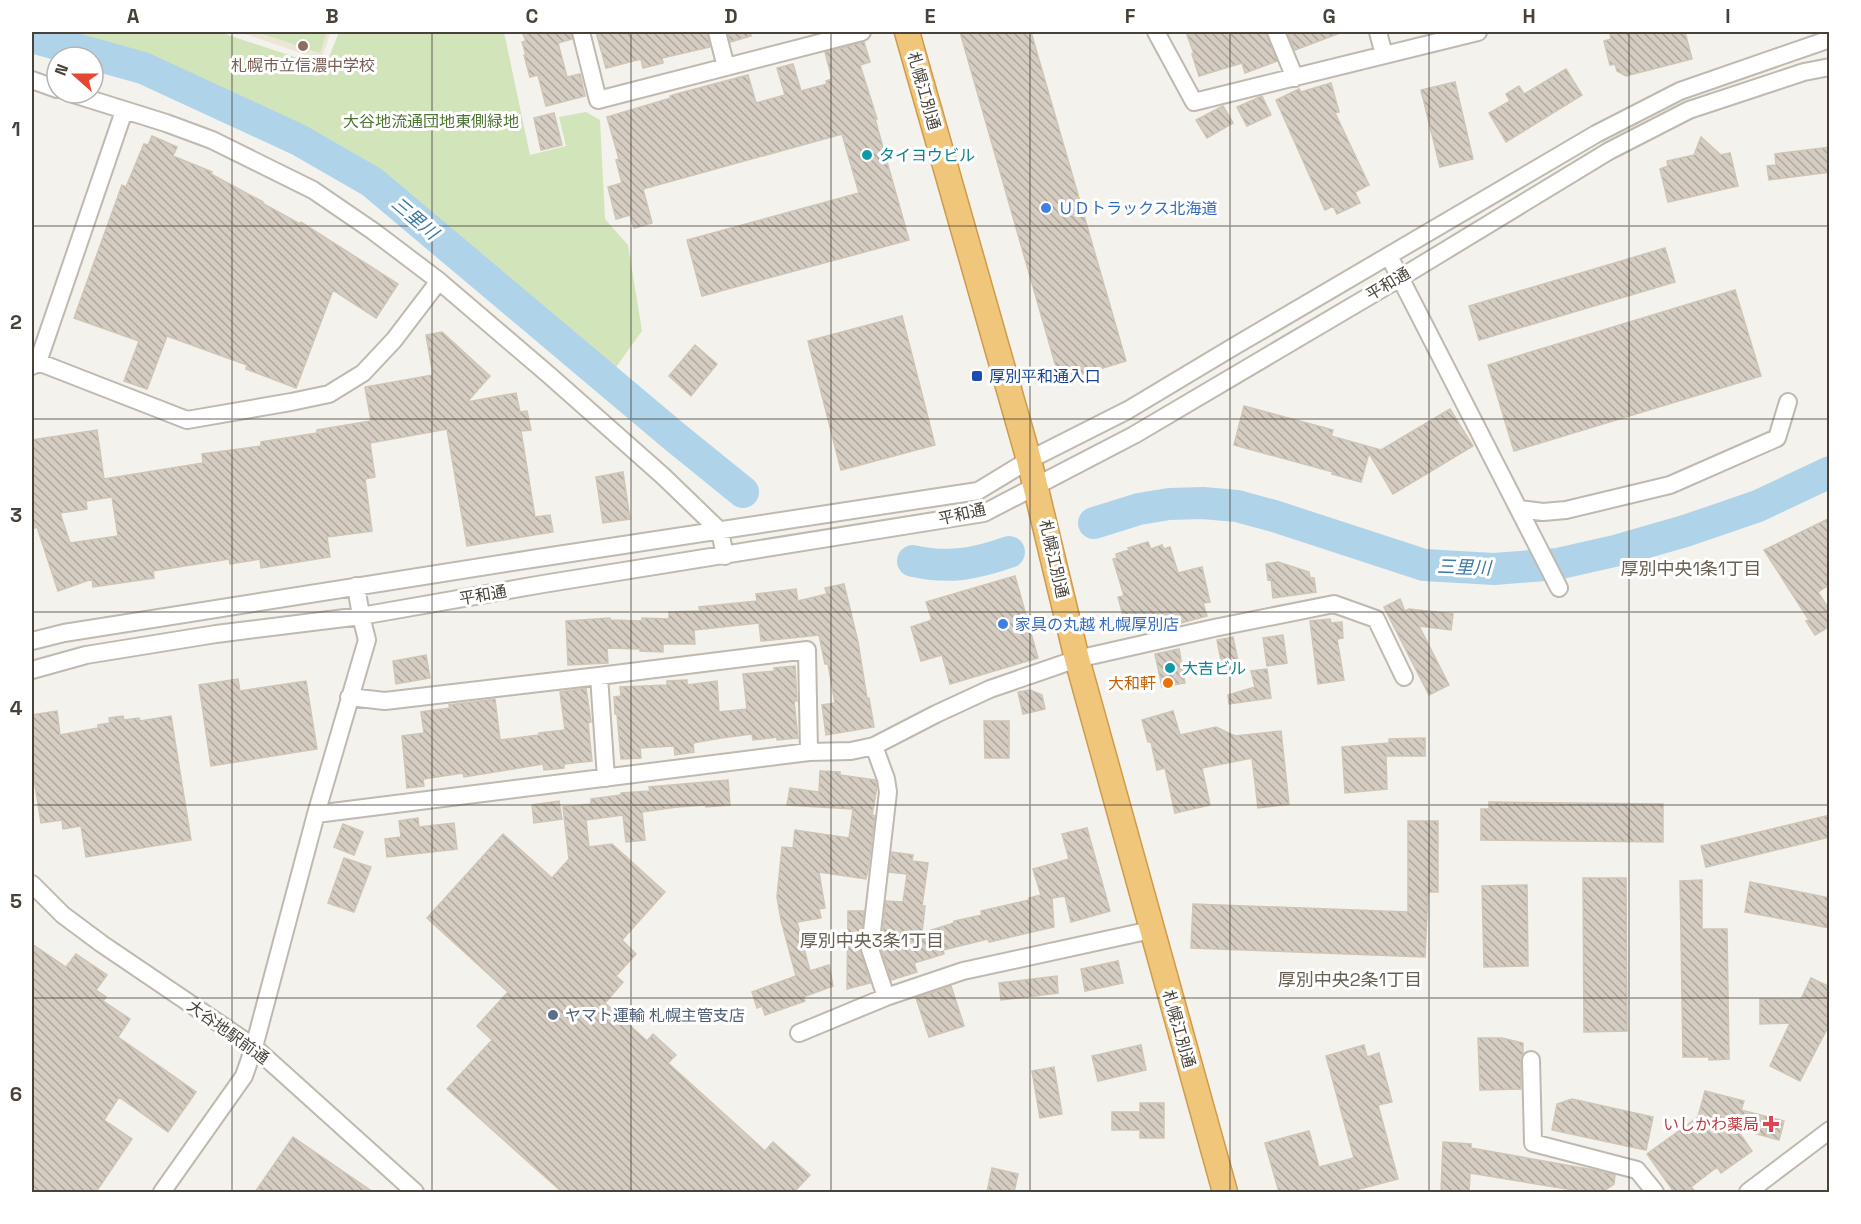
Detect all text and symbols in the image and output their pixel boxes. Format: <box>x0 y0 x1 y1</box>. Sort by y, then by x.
text: A <box>127 3 140 29</box>
text: B <box>325 3 339 29</box>
text: C <box>526 3 539 29</box>
text: D <box>724 3 738 29</box>
text: E <box>924 3 936 29</box>
text: F <box>1125 3 1136 29</box>
text: G <box>1322 3 1336 29</box>
text: H <box>1522 3 1536 29</box>
text: I <box>1725 3 1731 29</box>
marker: 札幌市立信濃中学校 <box>296 39 310 53</box>
north arrow <box>45 45 105 105</box>
street label: 札幌江別通 <box>903 50 945 132</box>
place label: 札幌市立信濃中学校 <box>231 55 375 76</box>
text: N <box>50 61 73 79</box>
park label: 大谷地流通団地東側緑地 <box>343 111 519 132</box>
text: 1 <box>11 116 21 142</box>
place label: タイヨウビル <box>879 145 975 166</box>
marker: タイヨウビル <box>860 148 874 162</box>
water label: 三里川 <box>387 192 445 245</box>
place label: ＵＤトラックス北海道 <box>1058 198 1218 219</box>
marker: ＵＤトラックス北海道 <box>1039 201 1053 215</box>
street label: 平和通 <box>1362 263 1414 305</box>
text: 2 <box>10 309 22 335</box>
place label: 厚別平和通入口 <box>989 366 1101 387</box>
marker: 厚別平和通入口 <box>970 369 984 383</box>
street label: 平和通 <box>936 498 988 530</box>
text: 3 <box>10 502 22 528</box>
street label: 札幌江別通 <box>1035 518 1073 600</box>
water label: 三里川 <box>1437 555 1493 580</box>
district label: 厚別中央1条1丁目 <box>1620 557 1762 580</box>
street label: 平和通 <box>458 580 508 610</box>
place label: 家具の丸越 札幌厚別店 <box>1015 614 1179 635</box>
marker: 家具の丸越 札幌厚別店 <box>996 617 1010 631</box>
place label: 大吉ビル <box>1182 658 1246 679</box>
marker: 大吉ビル <box>1163 661 1177 675</box>
place label: 大和軒 <box>1108 673 1156 694</box>
marker: 大和軒 <box>1161 676 1175 690</box>
text: 4 <box>10 695 23 721</box>
text: 5 <box>10 888 22 914</box>
district label: 厚別中央3条1丁目 <box>800 929 944 952</box>
district label: 厚別中央2条1丁目 <box>1278 968 1422 991</box>
street label: 札幌江別通 <box>1158 988 1200 1070</box>
street label: 大谷地駅前通 <box>183 995 273 1069</box>
place label: ヤマト運輸 札幌主管支店 <box>565 1005 745 1026</box>
marker: ヤマト運輸 札幌主管支店 <box>546 1008 560 1022</box>
text: 6 <box>10 1081 22 1107</box>
place label: いしかわ薬局 <box>1663 1114 1759 1135</box>
marker: いしかわ薬局 <box>1764 1117 1778 1131</box>

